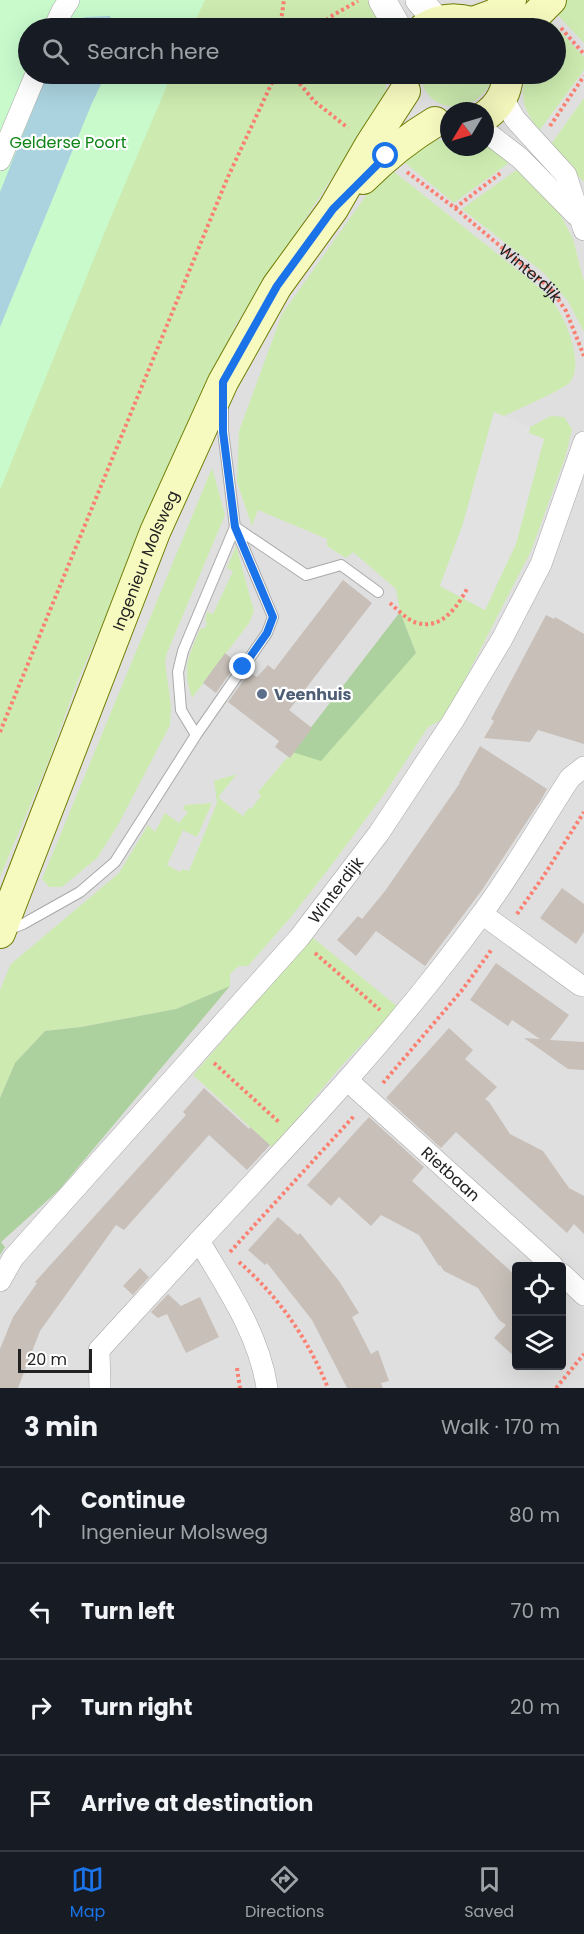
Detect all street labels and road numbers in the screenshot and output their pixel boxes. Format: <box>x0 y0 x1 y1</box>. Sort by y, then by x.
street label: Winterdijk <box>494 238 569 307</box>
street label: Ingenieur Molsweg <box>106 486 184 634</box>
street label: Winterdijk <box>303 851 369 928</box>
street label: Rietbaan <box>416 1141 485 1207</box>

